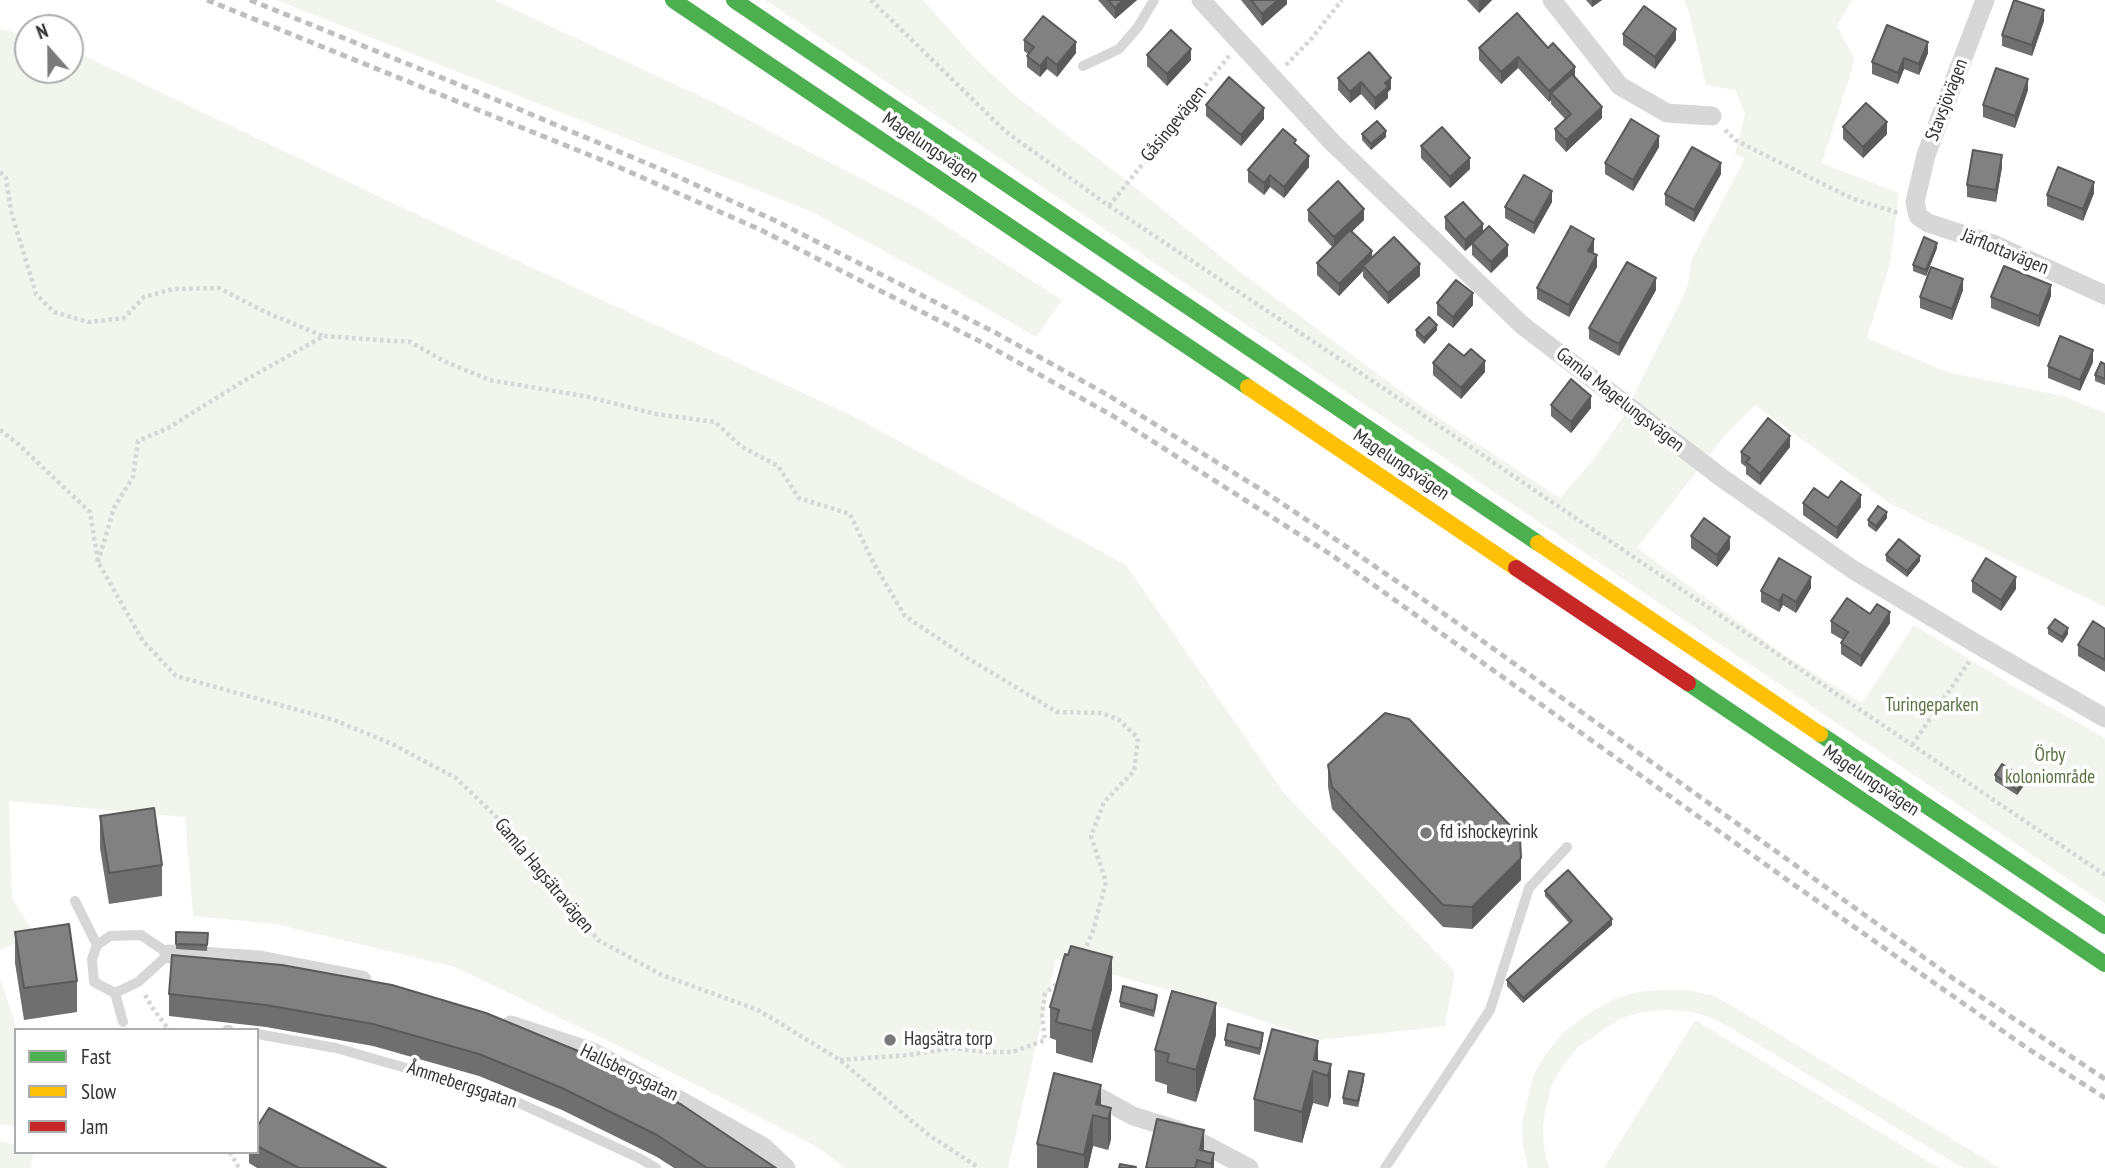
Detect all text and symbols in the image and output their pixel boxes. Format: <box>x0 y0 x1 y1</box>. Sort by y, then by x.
north arrow <box>14 14 84 84</box>
text: N <box>33 18 51 44</box>
street label: Stavsjövägen <box>1921 56 1973 144</box>
street label: Gåsingevägen <box>1137 81 1211 167</box>
street label: Magelungsvägen <box>878 108 982 188</box>
street label: Järflottavägen <box>1958 224 2052 280</box>
street label: Gamla Magelungsvägen <box>1551 343 1689 457</box>
street label: Magelungsvägen <box>1349 425 1453 505</box>
park label: Turingeparken <box>1885 695 1979 717</box>
street label: Magelungsvägen <box>1819 741 1923 821</box>
park label: Örby koloniområde <box>2005 745 2095 789</box>
street label: Gamla Hagsätravägen <box>489 814 599 938</box>
place label: fd ishockeyrink <box>1440 822 1538 844</box>
marker: fd ishockeyrink <box>1418 825 1434 841</box>
legend <box>14 1028 259 1154</box>
place label: Hagsätra torp <box>904 1029 993 1051</box>
marker: Hagsätra torp <box>882 1032 898 1048</box>
street label: Hallsbergsgatan <box>576 1040 682 1106</box>
text: Fast <box>81 1043 111 1070</box>
street label: Åmmebergsgatan <box>404 1056 520 1114</box>
text: Slow <box>81 1078 116 1105</box>
text: Jam <box>81 1113 108 1140</box>

